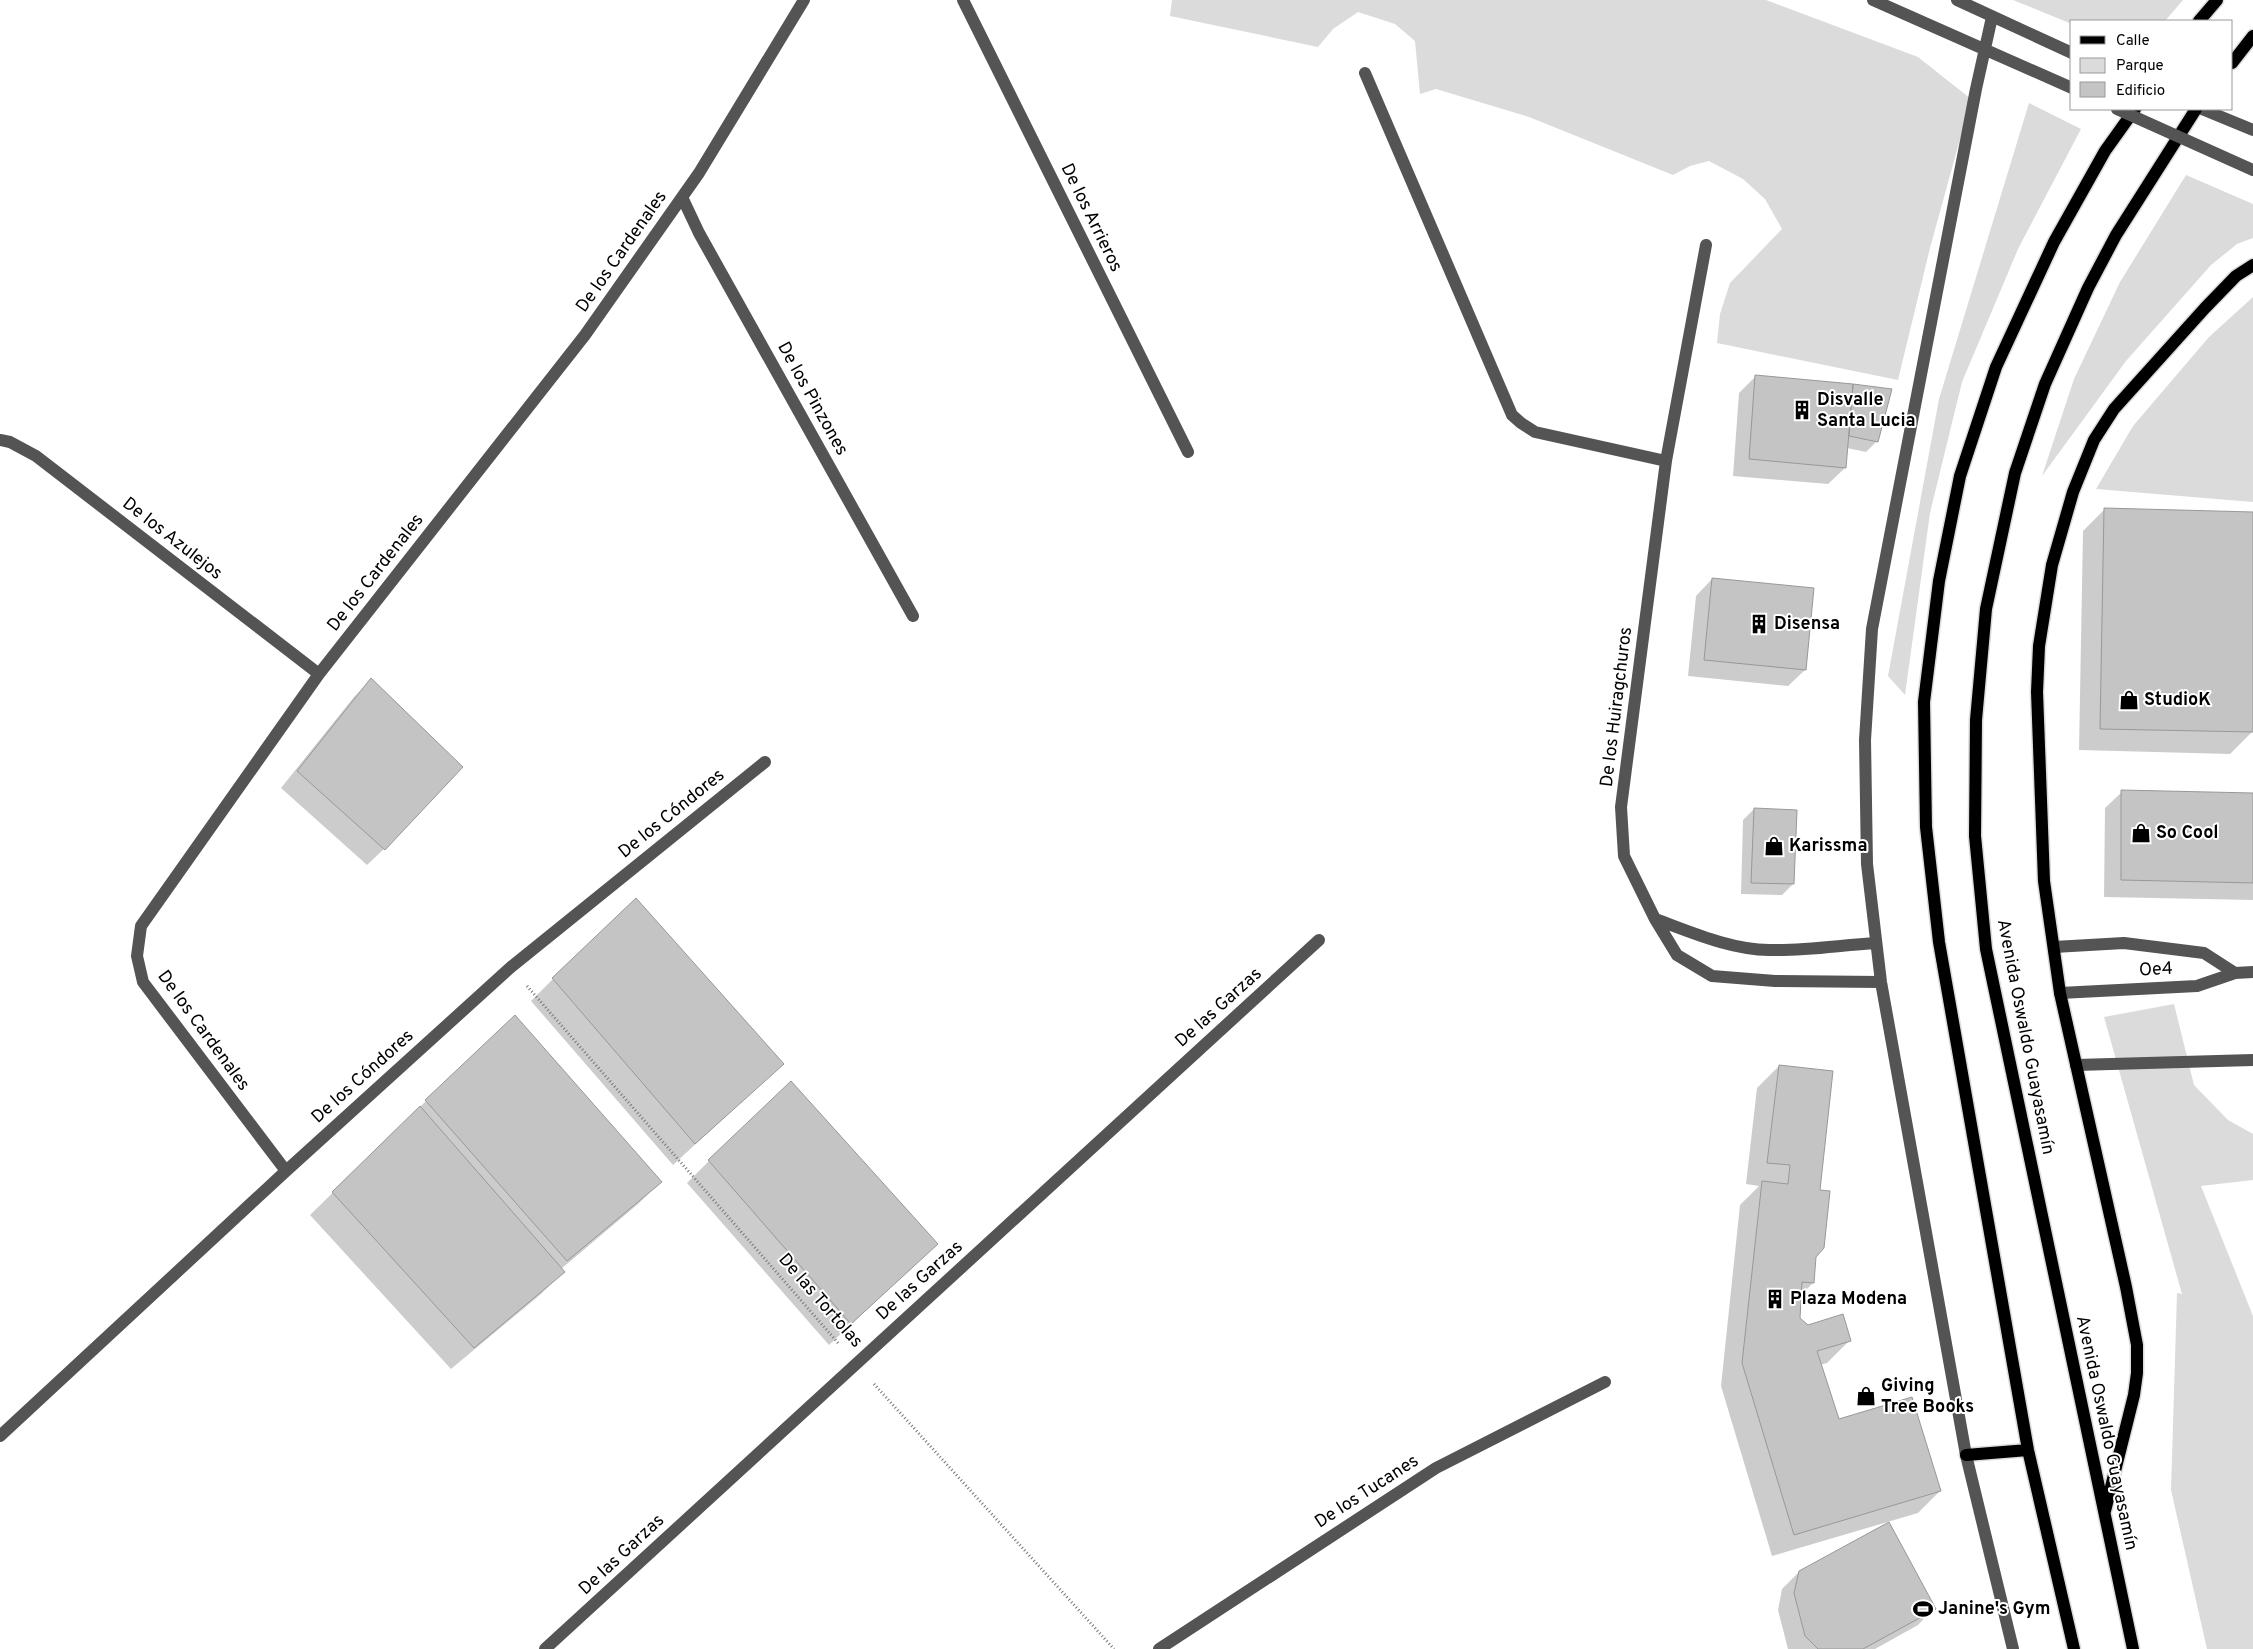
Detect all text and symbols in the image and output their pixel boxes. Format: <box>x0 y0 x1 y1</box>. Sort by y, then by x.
legend <box>2070 20 2233 110</box>
text: Calle <box>2116 32 2150 51</box>
text: Parque <box>2116 57 2164 76</box>
text: Edificio <box>2116 82 2165 101</box>
street label: De los Arrieros <box>1055 160 1127 276</box>
street label: De los Cardenales <box>571 187 673 317</box>
street label: De los Pinzones <box>771 338 853 460</box>
place label: Disvalle Santa Lucia <box>1817 389 1916 433</box>
building icon: Disvalle Santa Lucia <box>1791 399 1813 421</box>
street label: De los Azulejos <box>117 493 227 585</box>
street label: De los Cardenales <box>323 509 429 637</box>
building icon: Disensa <box>1748 613 1770 635</box>
place label: Disensa <box>1774 613 1840 636</box>
street label: De los Huiragchuros <box>1596 626 1638 788</box>
shop icon: StudioK <box>2118 689 2140 711</box>
place label: StudioK <box>2144 689 2211 712</box>
street label: De los Cóndores <box>614 764 730 864</box>
shop icon: So Cool <box>2130 822 2152 844</box>
place label: So Cool <box>2156 822 2219 845</box>
shop icon: Karissma <box>1763 835 1785 857</box>
place label: Karissma <box>1789 835 1867 858</box>
street label: Avenida Oswaldo Guayasamín <box>1991 917 2059 1157</box>
street label: Oe4 <box>2139 958 2173 982</box>
street label: De las Garzas <box>1171 963 1267 1053</box>
street label: De los Cardenales <box>152 966 254 1096</box>
street label: De los Cóndores <box>307 1025 419 1129</box>
street label: De las Garzas <box>872 1236 968 1326</box>
street label: De las Tortolas <box>773 1249 867 1353</box>
building icon: Plaza Modena <box>1764 1288 1786 1310</box>
place label: Plaza Modena <box>1790 1288 1907 1311</box>
street label: Avenida Oswaldo Guayasamín <box>2070 1313 2142 1553</box>
place label: Giving Tree Books <box>1881 1375 1974 1419</box>
shop icon: Giving Tree Books <box>1855 1385 1877 1407</box>
street label: De los Tucanes <box>1311 1450 1423 1534</box>
street label: De las Garzas <box>574 1509 670 1601</box>
sports icon: Janine's Gym <box>1912 1598 1934 1620</box>
place label: Janine's Gym <box>1938 1598 2051 1621</box>

